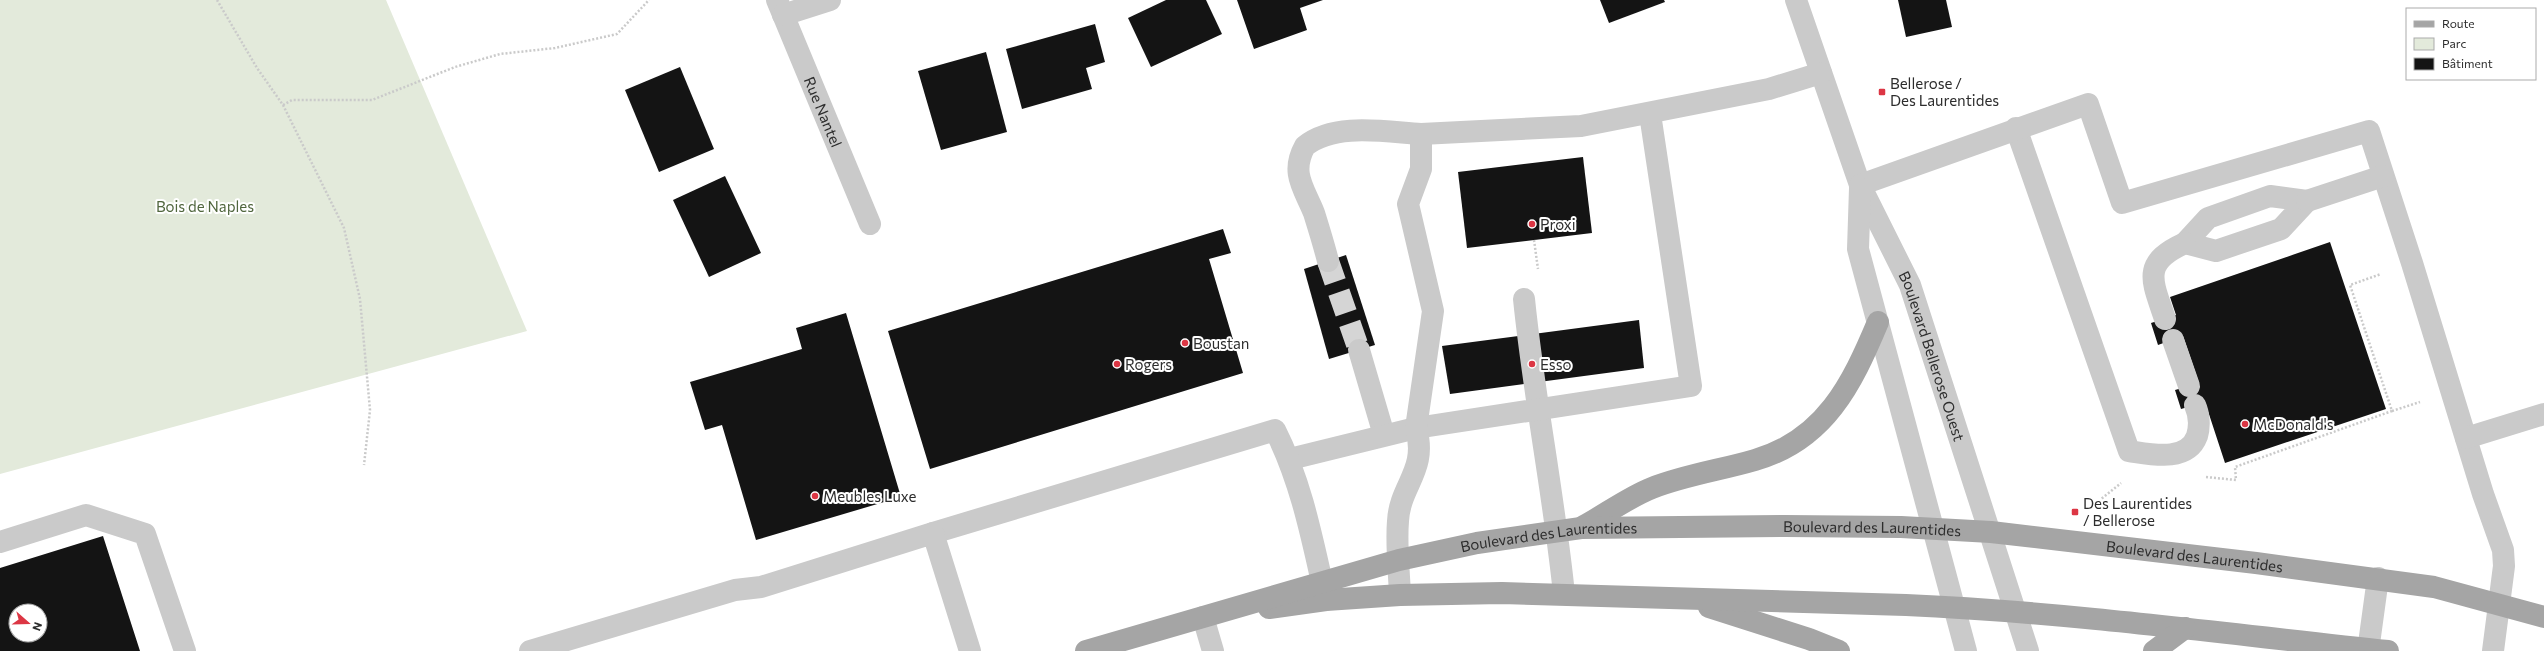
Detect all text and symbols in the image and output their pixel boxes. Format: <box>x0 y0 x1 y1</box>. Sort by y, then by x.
legend <box>2406 8 2536 80</box>
text: Route <box>2442 16 2475 30</box>
text: Parc <box>2442 36 2466 50</box>
text: Bâtiment <box>2442 56 2493 70</box>
street label: Rue Nantel <box>801 74 846 150</box>
place label: Bellerose / Des Laurentides <box>1890 74 1999 109</box>
marker: Bellerose / Des Laurentides <box>1877 87 1887 97</box>
park label: Bois de Naples <box>156 197 254 215</box>
place label: Proxi <box>1540 215 1576 233</box>
marker: Proxi <box>1527 219 1537 229</box>
street label: Boulevard Bellerose Ouest <box>1895 268 1969 443</box>
place label: Boustan <box>1193 334 1249 352</box>
marker: Boustan <box>1180 338 1190 348</box>
place label: Rogers <box>1125 355 1172 373</box>
place label: Esso <box>1540 355 1571 373</box>
marker: Rogers <box>1112 359 1122 369</box>
marker: Esso <box>1527 359 1537 369</box>
place label: McDonald's <box>2253 415 2334 433</box>
marker: McDonald's <box>2240 419 2250 429</box>
place label: Meubles Luxe <box>823 487 917 505</box>
marker: Meubles Luxe <box>810 491 820 501</box>
place label: Des Laurentides / Bellerose <box>2083 494 2192 529</box>
marker: Des Laurentides / Bellerose <box>2070 507 2080 517</box>
street label: Boulevard des Laurentides <box>1783 517 1962 539</box>
street label: Boulevard des Laurentides <box>1459 518 1637 555</box>
street label: Boulevard des Laurentides <box>2105 537 2284 576</box>
north arrow <box>8 603 48 643</box>
text: N <box>30 620 45 633</box>

